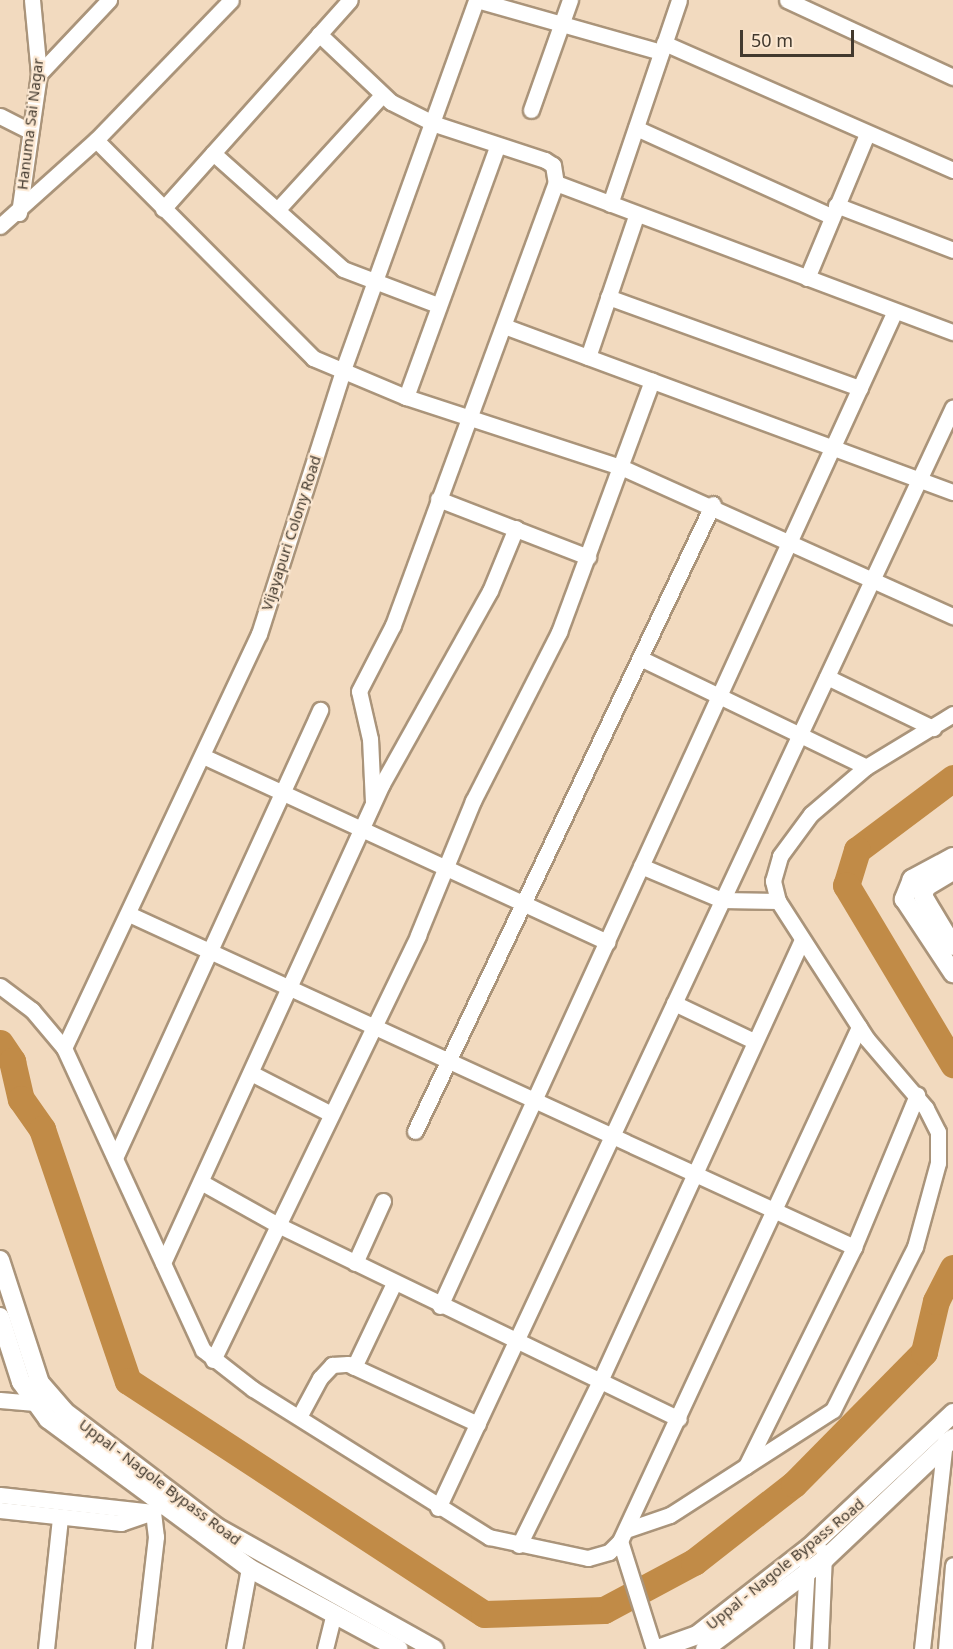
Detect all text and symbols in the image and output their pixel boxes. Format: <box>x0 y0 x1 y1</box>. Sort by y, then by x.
scale bar <box>743 18 857 56</box>
text: 50 m <box>751 28 793 52</box>
street label: Hanuma Sai Nagar <box>13 57 47 191</box>
street label: Vijayapuri Colony Road <box>257 453 325 613</box>
street label: Uppal - Nagole Bypass Road <box>76 1415 244 1549</box>
street label: Uppal - Nagole Bypass Road <box>702 1495 868 1633</box>

